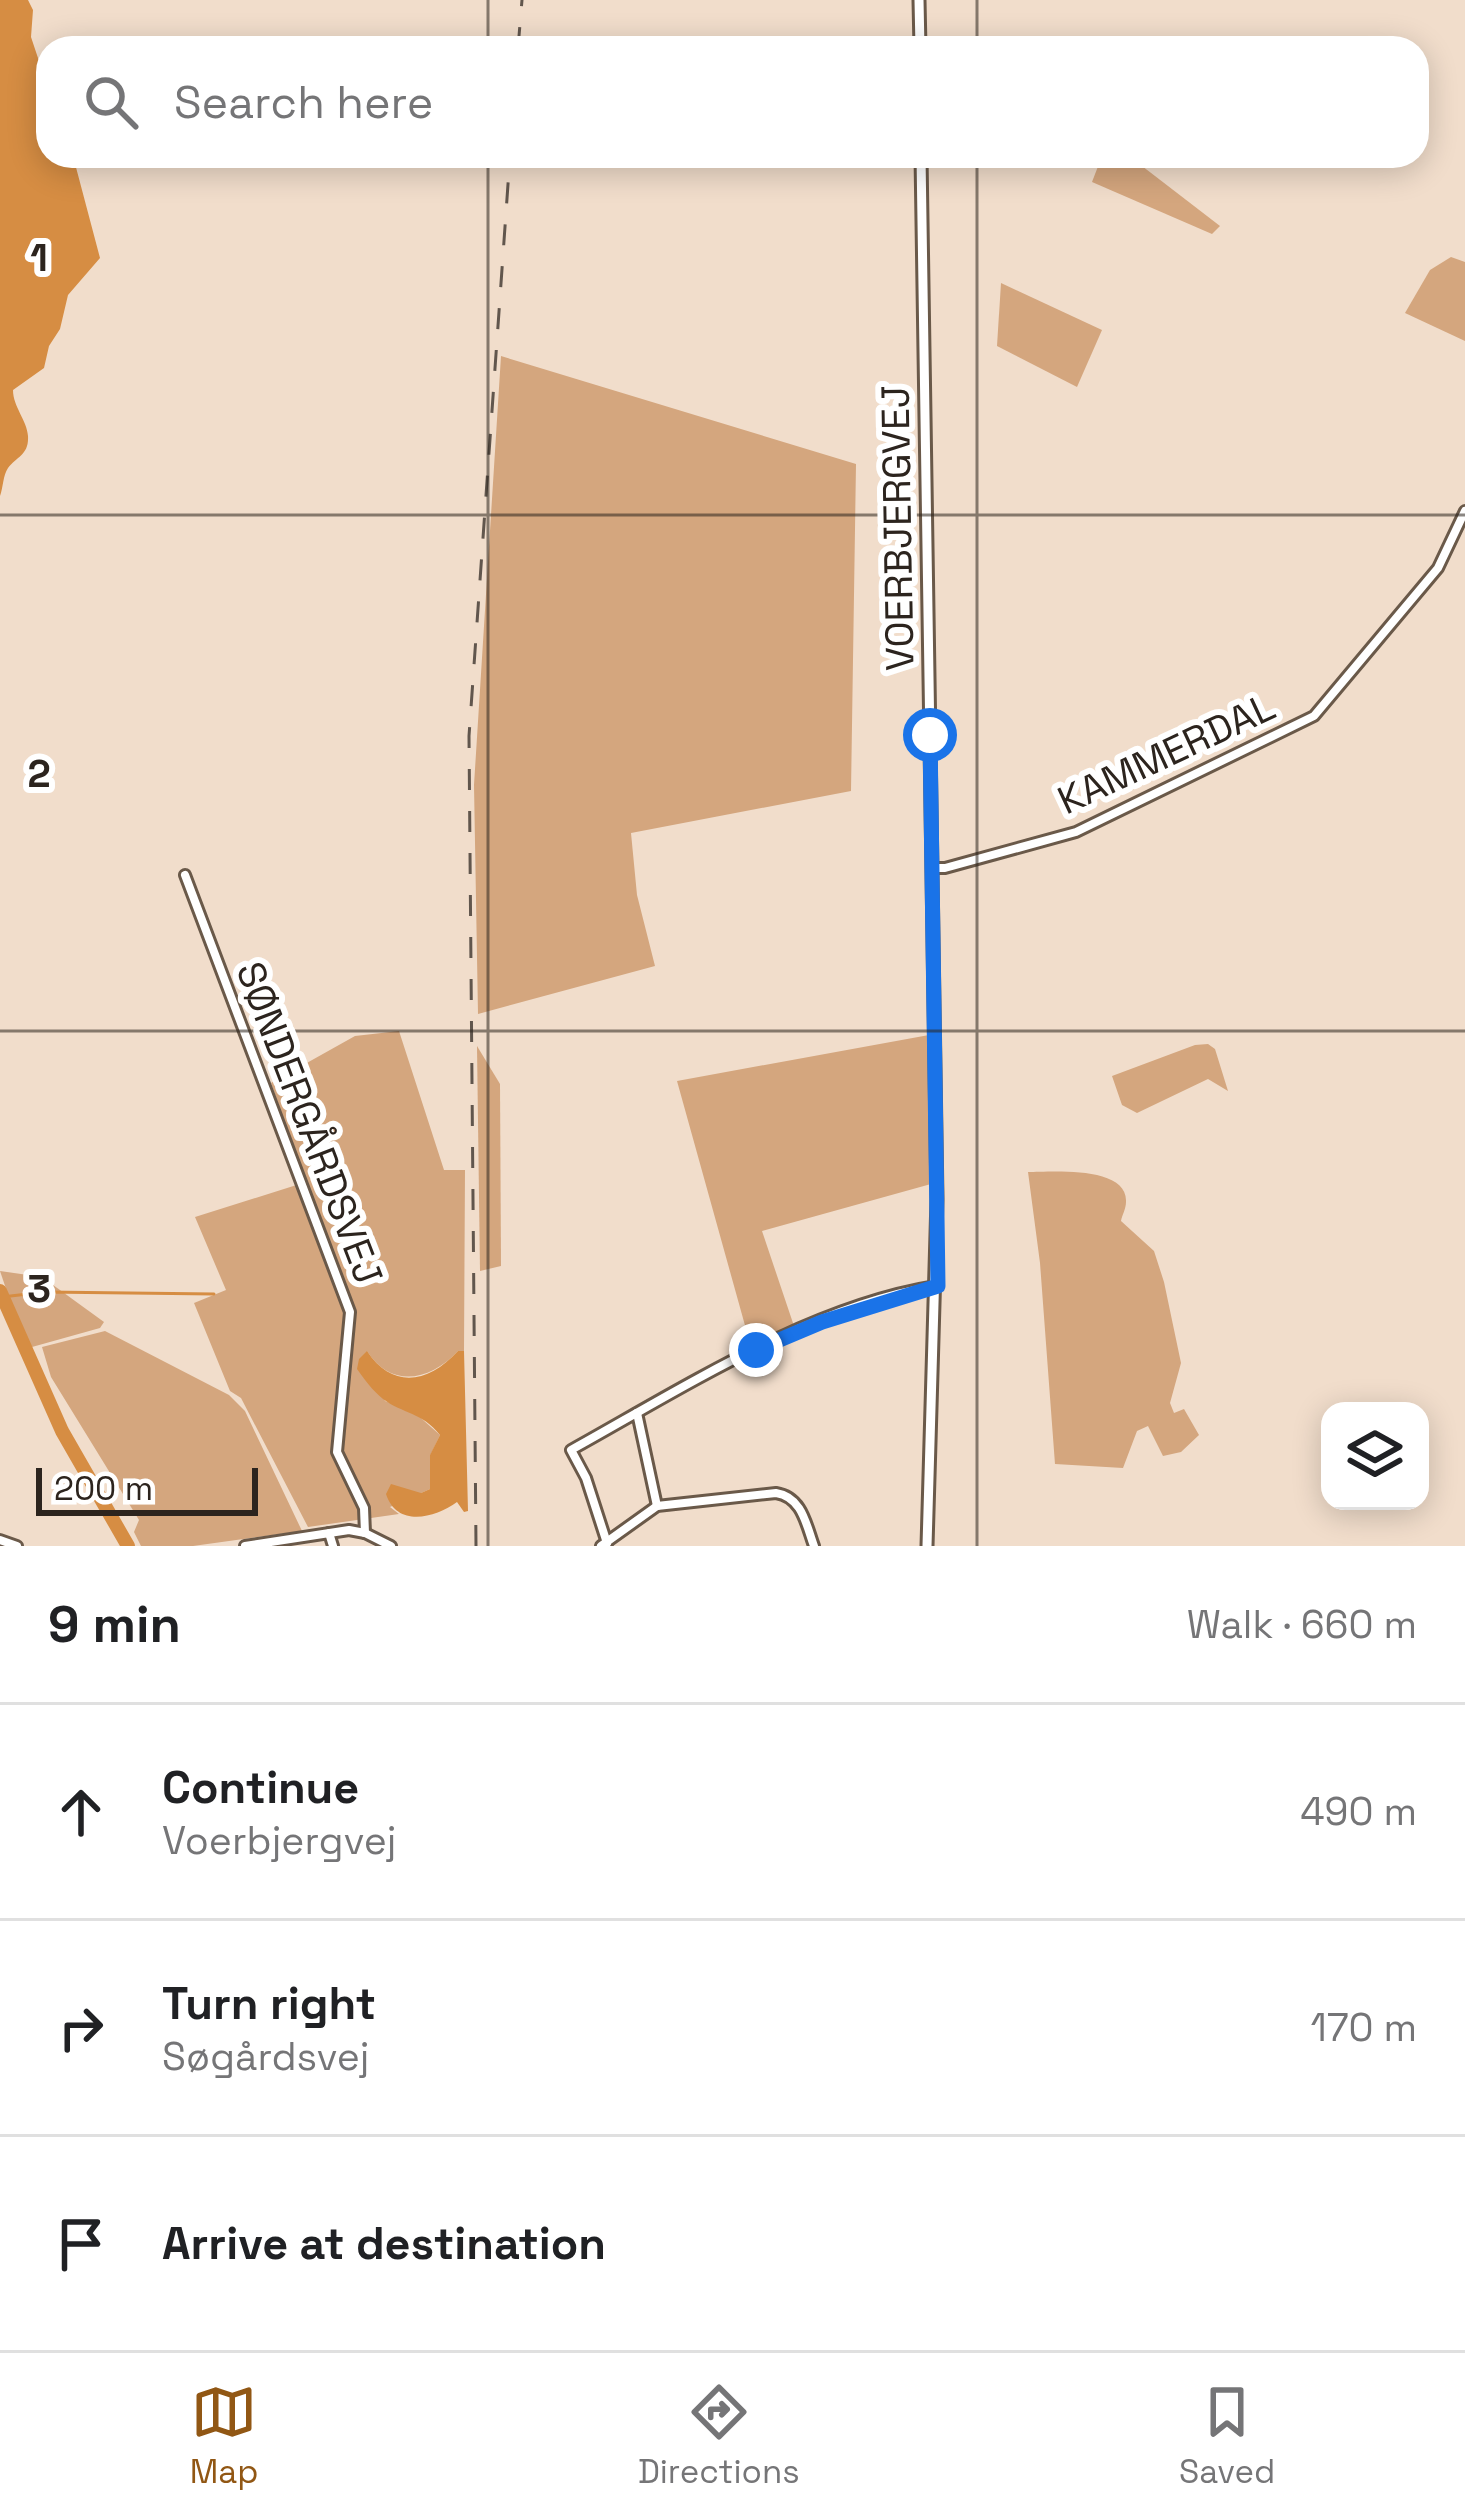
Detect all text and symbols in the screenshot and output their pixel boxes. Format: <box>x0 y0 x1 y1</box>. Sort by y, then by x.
search box <box>36 36 1429 168</box>
icon: search <box>78 69 144 135</box>
text: Search here <box>174 74 433 131</box>
text: 1 <box>30 233 48 282</box>
street label: VOERBJERGVEJ <box>871 385 924 671</box>
street label: KAMMERDAL <box>1050 682 1282 825</box>
route start <box>903 708 957 762</box>
text: 2 <box>27 749 51 798</box>
street label: SØNDERGÅRDSVEJ <box>225 955 394 1291</box>
text: 3 <box>27 1264 51 1313</box>
route end <box>729 1323 783 1377</box>
map controls <box>1321 1402 1429 1510</box>
button: layers <box>1321 1402 1429 1510</box>
scale bar <box>36 1462 258 1515</box>
text: 200 m <box>54 1468 153 1510</box>
text: 9 min <box>48 1592 181 1657</box>
text: Walk · 660 m <box>1187 1600 1417 1649</box>
text: Continue <box>162 1759 359 1816</box>
icon: ahead <box>48 1779 114 1845</box>
text: 490 m <box>1300 1787 1417 1836</box>
text: Voerbjergvej <box>162 1816 396 1865</box>
text: Turn right <box>162 1975 376 2032</box>
icon: right <box>48 1995 114 2061</box>
text: 170 m <box>1310 2003 1417 2052</box>
text: Søgårdsvej <box>162 2032 369 2081</box>
icon: arrive <box>48 2211 114 2277</box>
text: Arrive at destination <box>162 2215 606 2272</box>
tab: Map <box>190 2379 258 2493</box>
tab: Directions <box>638 2379 800 2493</box>
tab: Saved <box>1179 2379 1275 2493</box>

